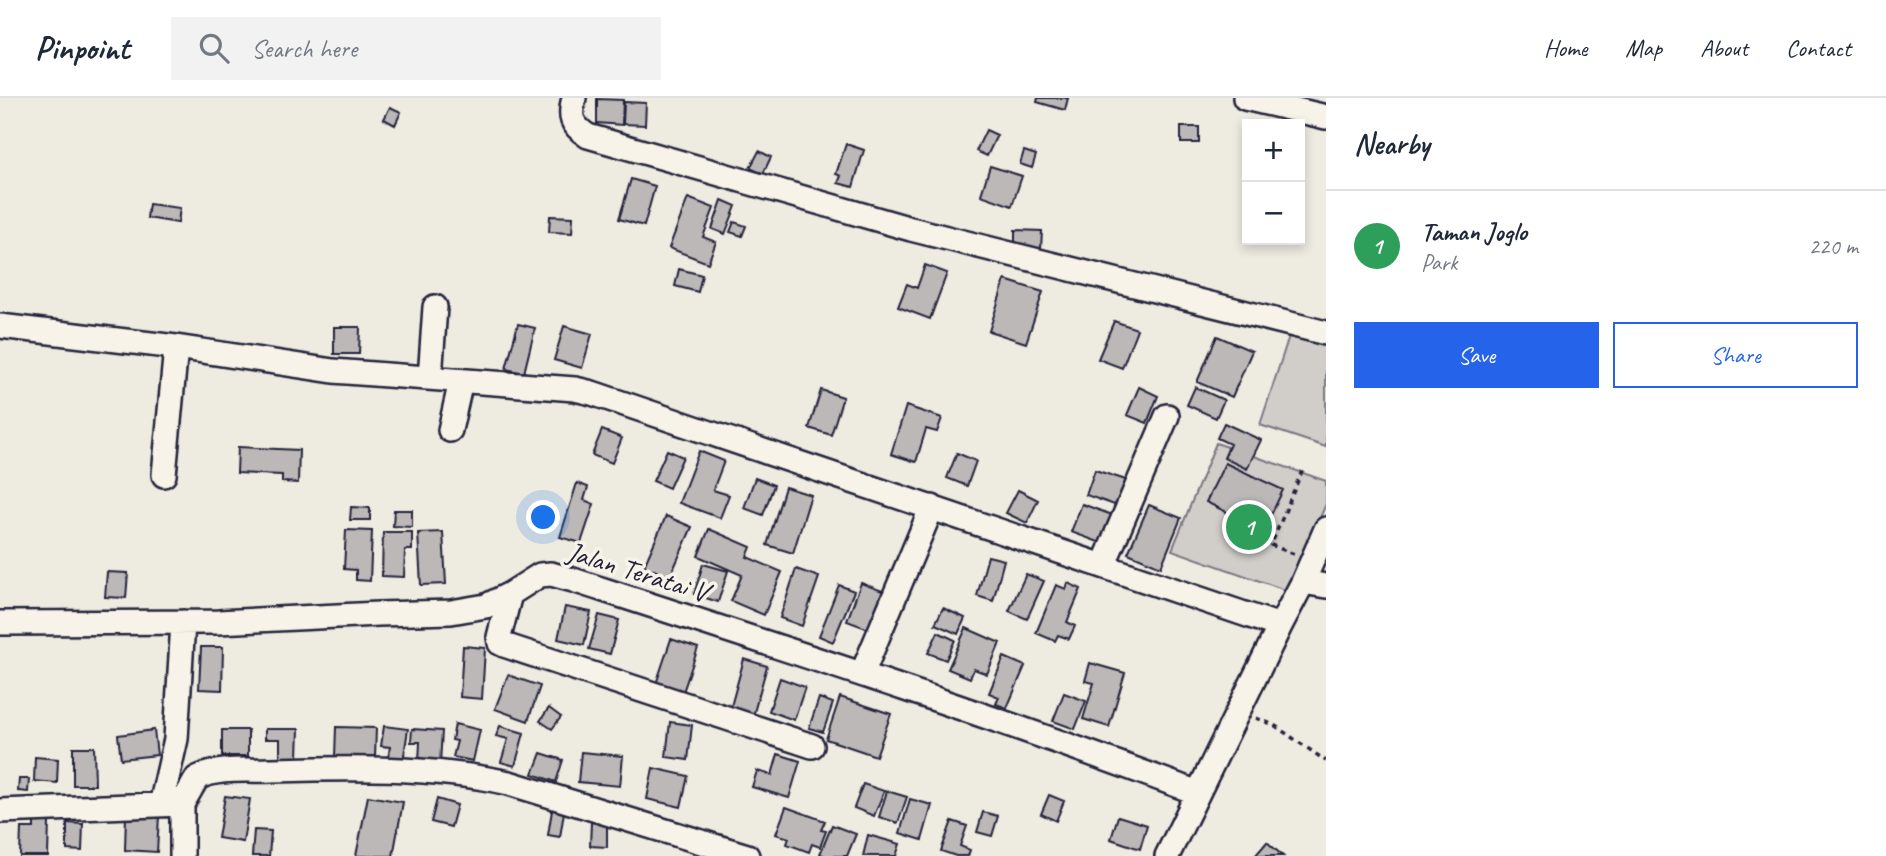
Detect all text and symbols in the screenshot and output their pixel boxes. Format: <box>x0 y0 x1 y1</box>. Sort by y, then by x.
search box <box>171 17 661 80</box>
text: Pinpoint <box>35 27 129 69</box>
icon: search <box>195 29 233 67</box>
text: Search here <box>251 32 357 65</box>
text: Home <box>1544 33 1587 63</box>
text: Map <box>1625 33 1662 63</box>
text: About <box>1700 33 1748 63</box>
text: Contact <box>1786 33 1851 63</box>
map controls <box>1242 119 1305 245</box>
button: + <box>1242 119 1305 182</box>
text: Nearby <box>1354 125 1430 163</box>
button: − <box>1242 182 1305 245</box>
text: Taman Joglo <box>1421 215 1527 248</box>
text: 1 <box>1372 232 1382 261</box>
text: 220 m <box>1809 232 1858 261</box>
text: Park <box>1421 248 1457 277</box>
button: Save <box>1354 322 1599 388</box>
button: Share <box>1613 322 1858 388</box>
your location <box>526 500 560 534</box>
pin: 1 <box>1226 501 1272 553</box>
street label: Jalan Teratai V <box>562 533 717 611</box>

